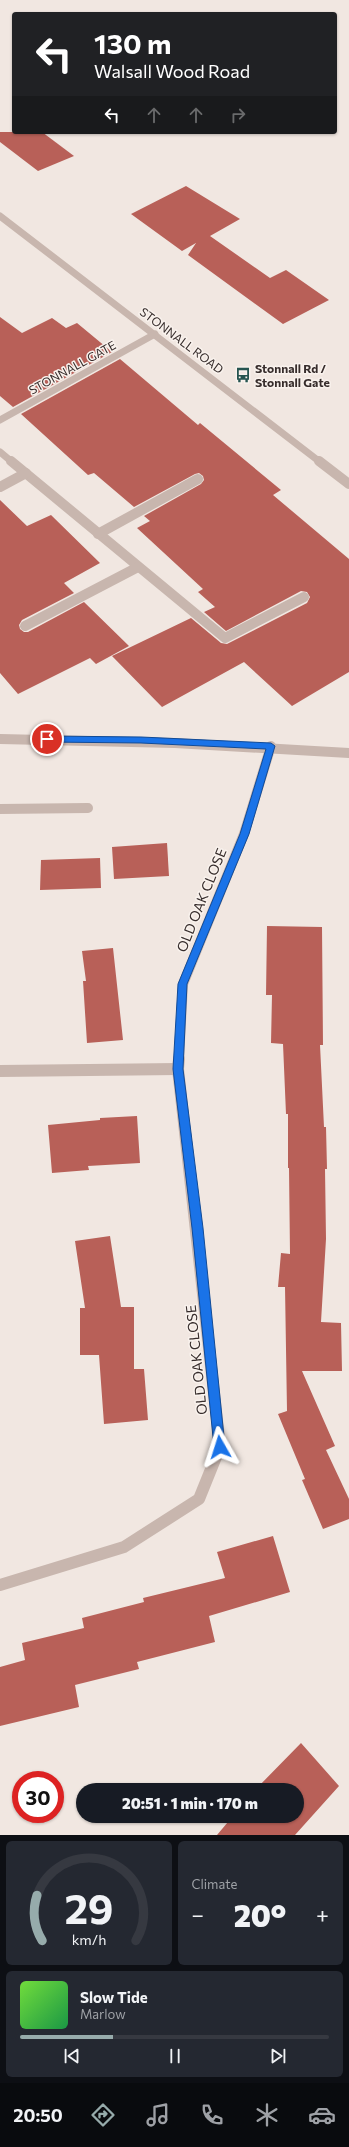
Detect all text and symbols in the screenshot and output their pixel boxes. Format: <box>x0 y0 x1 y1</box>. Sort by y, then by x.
text: 130 m <box>94 26 171 60</box>
icon: left <box>28 28 80 80</box>
text: Walsall Wood Road <box>94 60 250 82</box>
icon: left <box>101 104 123 126</box>
icon: ahead <box>143 104 165 126</box>
icon: ahead <box>185 104 207 126</box>
icon: right <box>227 104 249 126</box>
street label: STONNALL ROAD <box>138 304 227 376</box>
street label: STONNALL GATE <box>26 337 118 397</box>
place label: Stonnall Rd / Stonnall Gate <box>255 361 330 389</box>
bus stop icon: Stonnall Rd / Stonnall Gate <box>234 366 252 384</box>
pin <box>30 722 64 756</box>
icon: arrive <box>36 728 58 750</box>
street label: OLD OAK CLOSE <box>172 846 230 954</box>
street label: OLD OAK CLOSE <box>182 1304 210 1416</box>
position arrow <box>199 1426 241 1468</box>
speed limit sign: 30 <box>12 1771 64 1823</box>
text: 20:51 · 1 min · 170 m <box>122 1794 258 1812</box>
text: Climate <box>192 1876 237 1892</box>
text: 29 <box>64 1882 113 1933</box>
text: 20° <box>234 1896 286 1933</box>
text: − <box>192 1901 204 1928</box>
text: + <box>316 1901 329 1928</box>
text: km/h <box>71 1930 106 1948</box>
text: Slow Tide <box>80 1988 148 2006</box>
text: Marlow <box>80 2006 126 2022</box>
icon: previous <box>61 2045 83 2067</box>
icon: pause <box>164 2045 186 2067</box>
icon: next <box>267 2045 289 2067</box>
icon: directions <box>89 2101 117 2129</box>
icon: music <box>144 2101 172 2129</box>
icon: phone <box>198 2101 226 2129</box>
icon: climate <box>253 2101 281 2129</box>
icon: car <box>308 2101 336 2129</box>
text: 20:50 <box>13 2104 63 2126</box>

